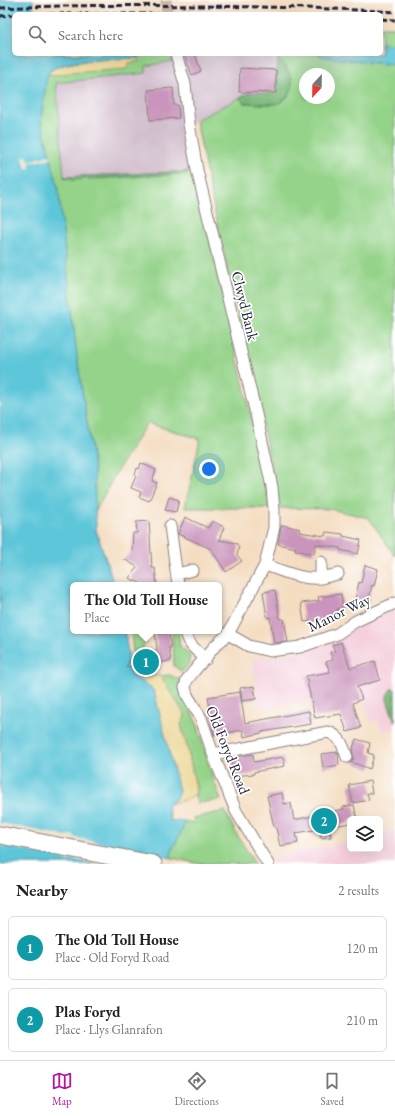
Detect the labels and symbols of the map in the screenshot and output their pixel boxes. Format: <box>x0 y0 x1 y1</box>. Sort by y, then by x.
north arrow <box>299 68 335 104</box>
street label: Clwyd Bank <box>228 269 264 344</box>
your location <box>199 459 219 479</box>
street label: Manor Way <box>304 589 374 636</box>
pin: 1 <box>133 647 159 677</box>
street label: Old Foryd Road <box>202 703 255 797</box>
pin: 2 <box>311 806 337 836</box>

